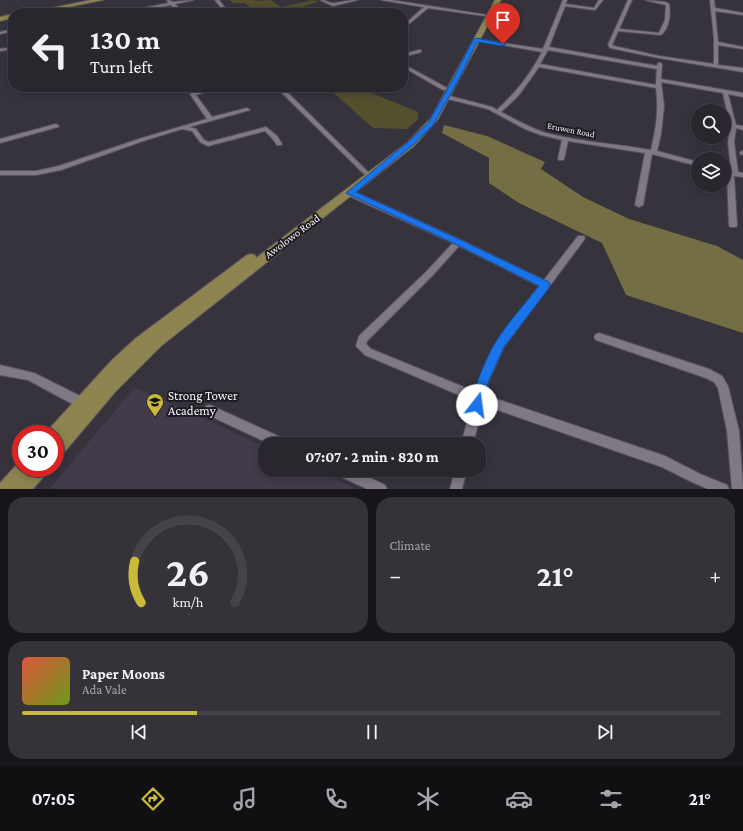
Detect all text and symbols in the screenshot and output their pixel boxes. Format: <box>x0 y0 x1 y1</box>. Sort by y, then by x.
pin <box>486 3 520 44</box>
icon: arrive <box>492 9 514 31</box>
icon: left <box>24 24 76 76</box>
text: 130 m <box>90 24 160 55</box>
text: Turn left <box>90 57 153 77</box>
map controls <box>691 104 731 192</box>
button: search <box>691 104 731 144</box>
street label: Eruwen Road <box>546 121 596 140</box>
button: layers <box>691 152 731 192</box>
street label: Awolowo Road <box>262 211 322 261</box>
position arrow <box>456 384 498 426</box>
place label: Strong Tower Academy <box>168 388 238 418</box>
school or university icon: Strong Tower Academy <box>145 392 165 417</box>
speed limit sign: 30 <box>12 425 64 477</box>
text: 07:07 · 2 min · 820 m <box>305 449 439 465</box>
text: Climate <box>390 538 430 553</box>
text: 26 <box>166 549 210 595</box>
text: 21° <box>537 559 574 592</box>
text: − <box>390 563 401 588</box>
text: + <box>709 563 721 588</box>
text: km/h <box>172 594 203 610</box>
text: Paper Moons <box>82 666 165 682</box>
text: Ada Vale <box>82 682 127 697</box>
icon: previous <box>128 721 150 743</box>
icon: pause <box>361 721 383 743</box>
icon: next <box>594 721 616 743</box>
icon: directions <box>139 785 167 813</box>
icon: music <box>231 785 259 813</box>
icon: phone <box>322 785 350 813</box>
icon: climate <box>414 785 442 813</box>
icon: car <box>505 785 533 813</box>
icon: filters <box>597 785 625 813</box>
text: 07:05 <box>32 789 75 809</box>
text: 21° <box>689 789 711 809</box>

